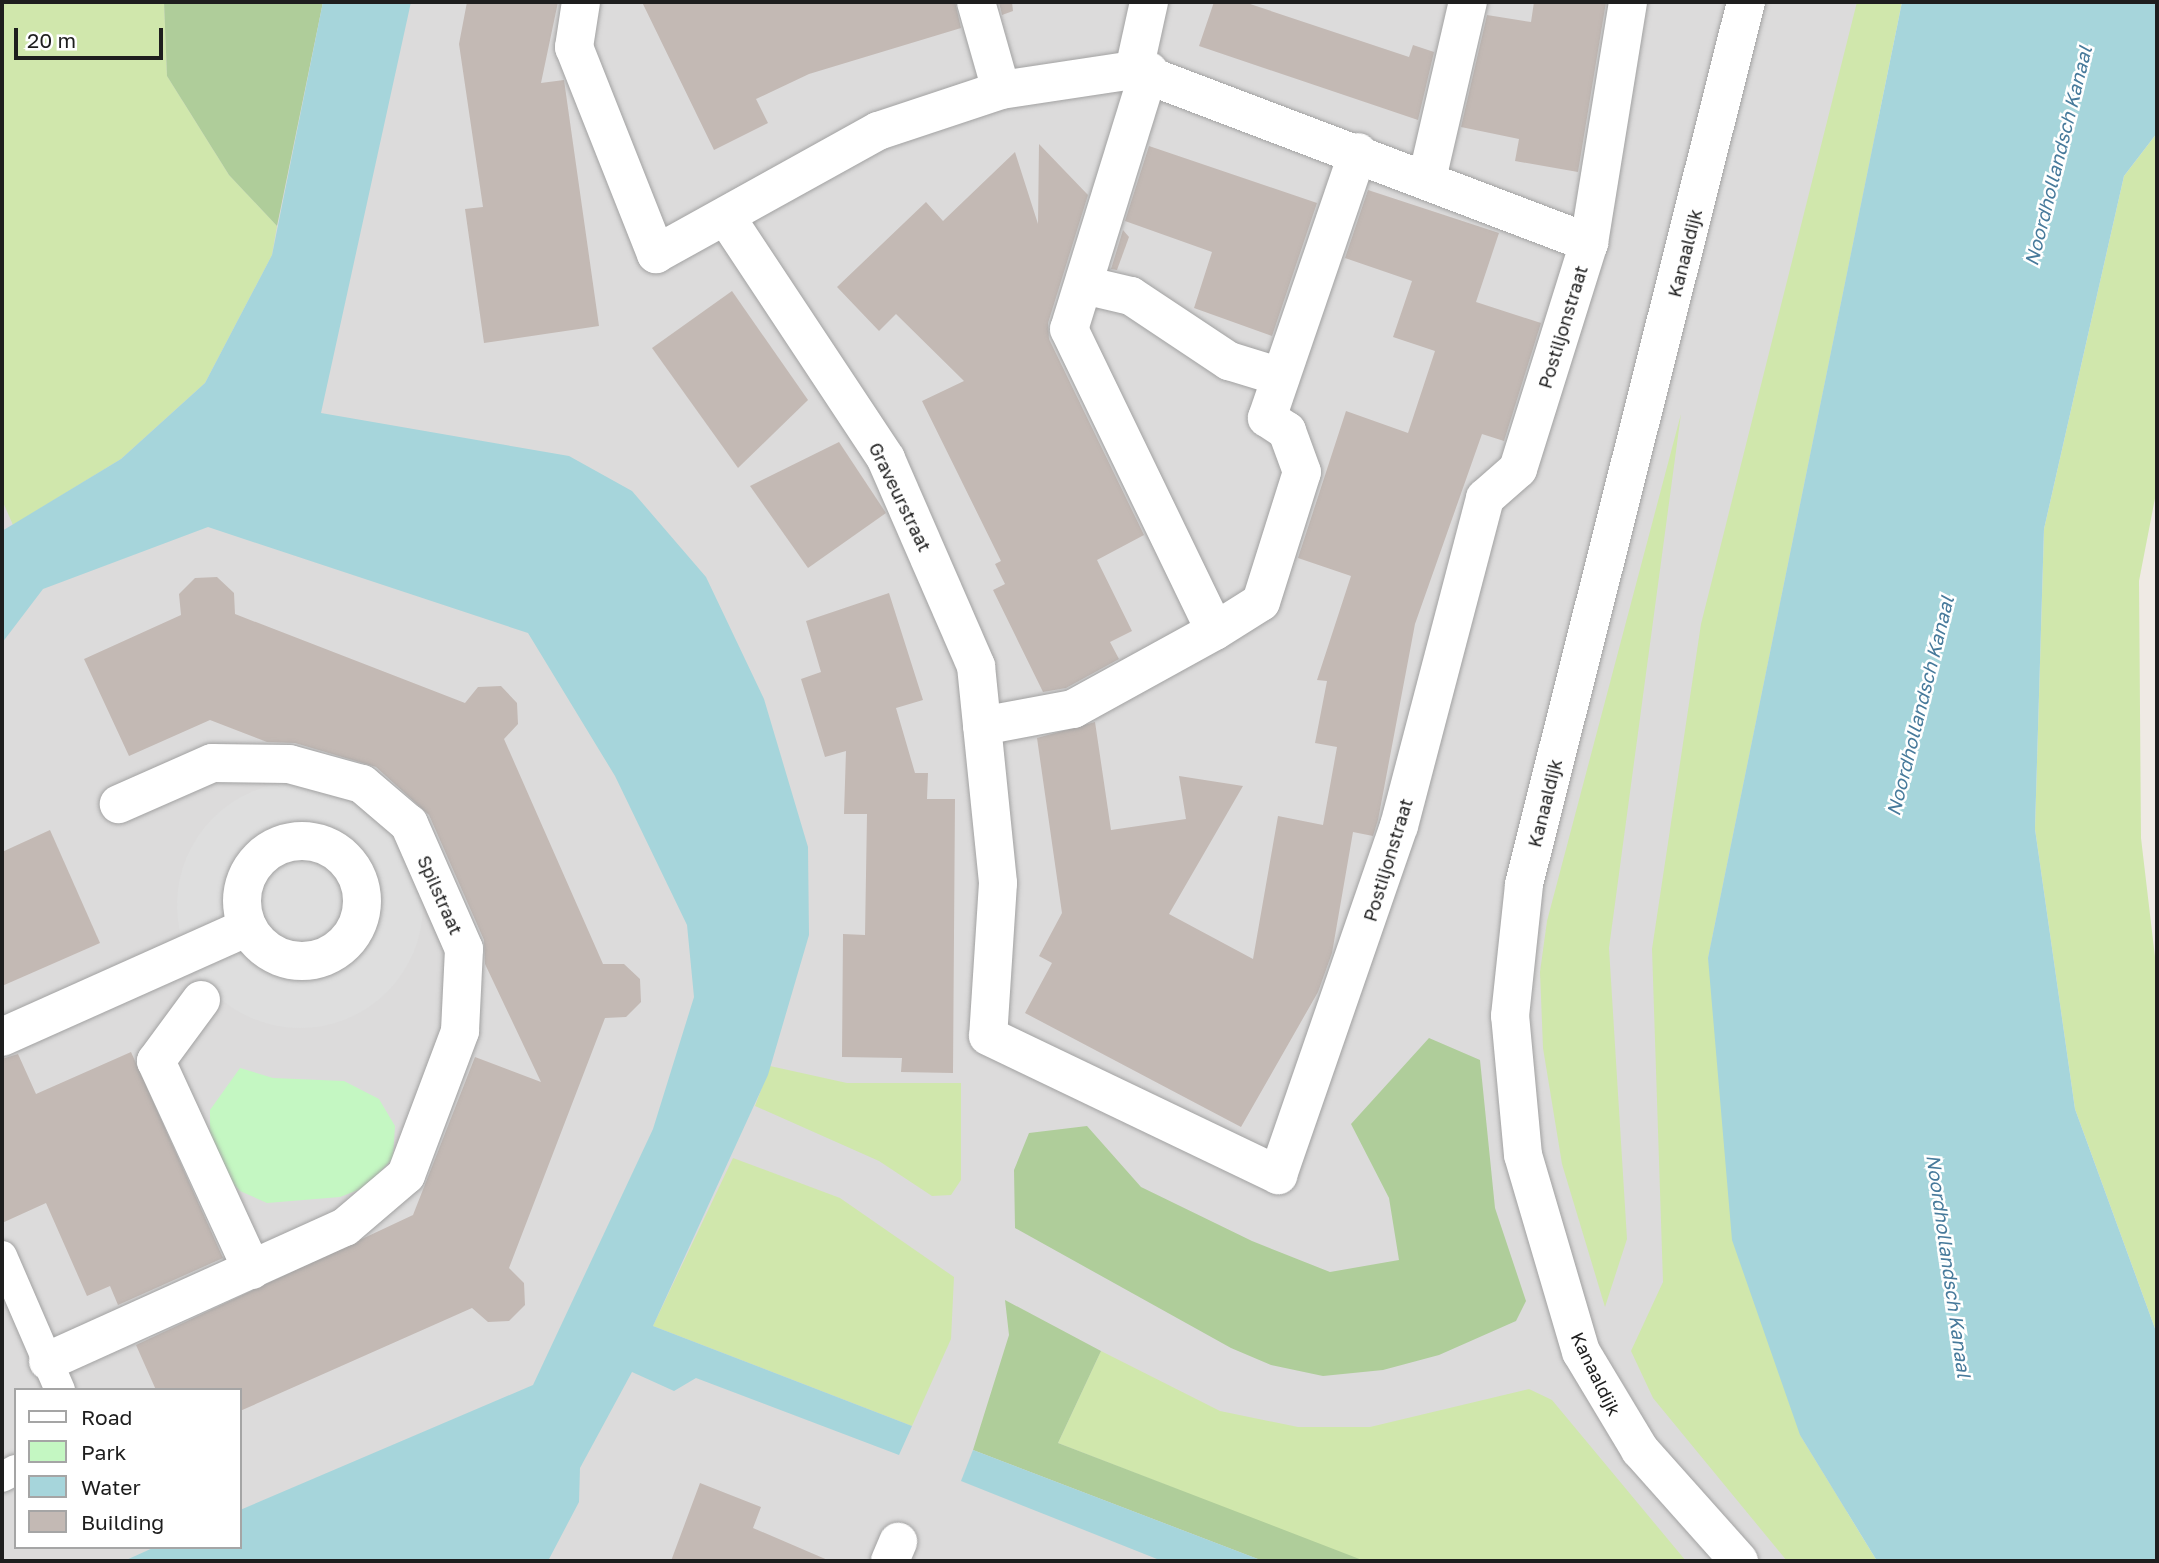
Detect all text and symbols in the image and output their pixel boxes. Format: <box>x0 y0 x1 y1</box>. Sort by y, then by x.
scale bar <box>18 14 166 58</box>
text: 20 m <box>27 27 76 53</box>
water label: Noordhollandsch Kanaal <box>2020 44 2096 268</box>
street label: Kanaaldijk <box>1664 207 1706 299</box>
street label: Postiljonstraat <box>1534 263 1592 391</box>
street label: Graveurstraat <box>864 439 936 555</box>
water label: Noordhollandsch Kanaal <box>1882 594 1958 818</box>
street label: Kanaaldijk <box>1524 757 1566 849</box>
street label: Postiljonstraat <box>1359 796 1417 924</box>
street label: Spilstraat <box>413 852 467 938</box>
water label: Noordhollandsch Kanaal <box>1922 1153 1976 1379</box>
street label: Kanaaldijk <box>1567 1329 1625 1419</box>
legend <box>14 1388 242 1549</box>
text: Road <box>81 1404 132 1430</box>
text: Park <box>81 1439 126 1465</box>
text: Water <box>81 1474 141 1500</box>
text: Building <box>81 1509 164 1535</box>

